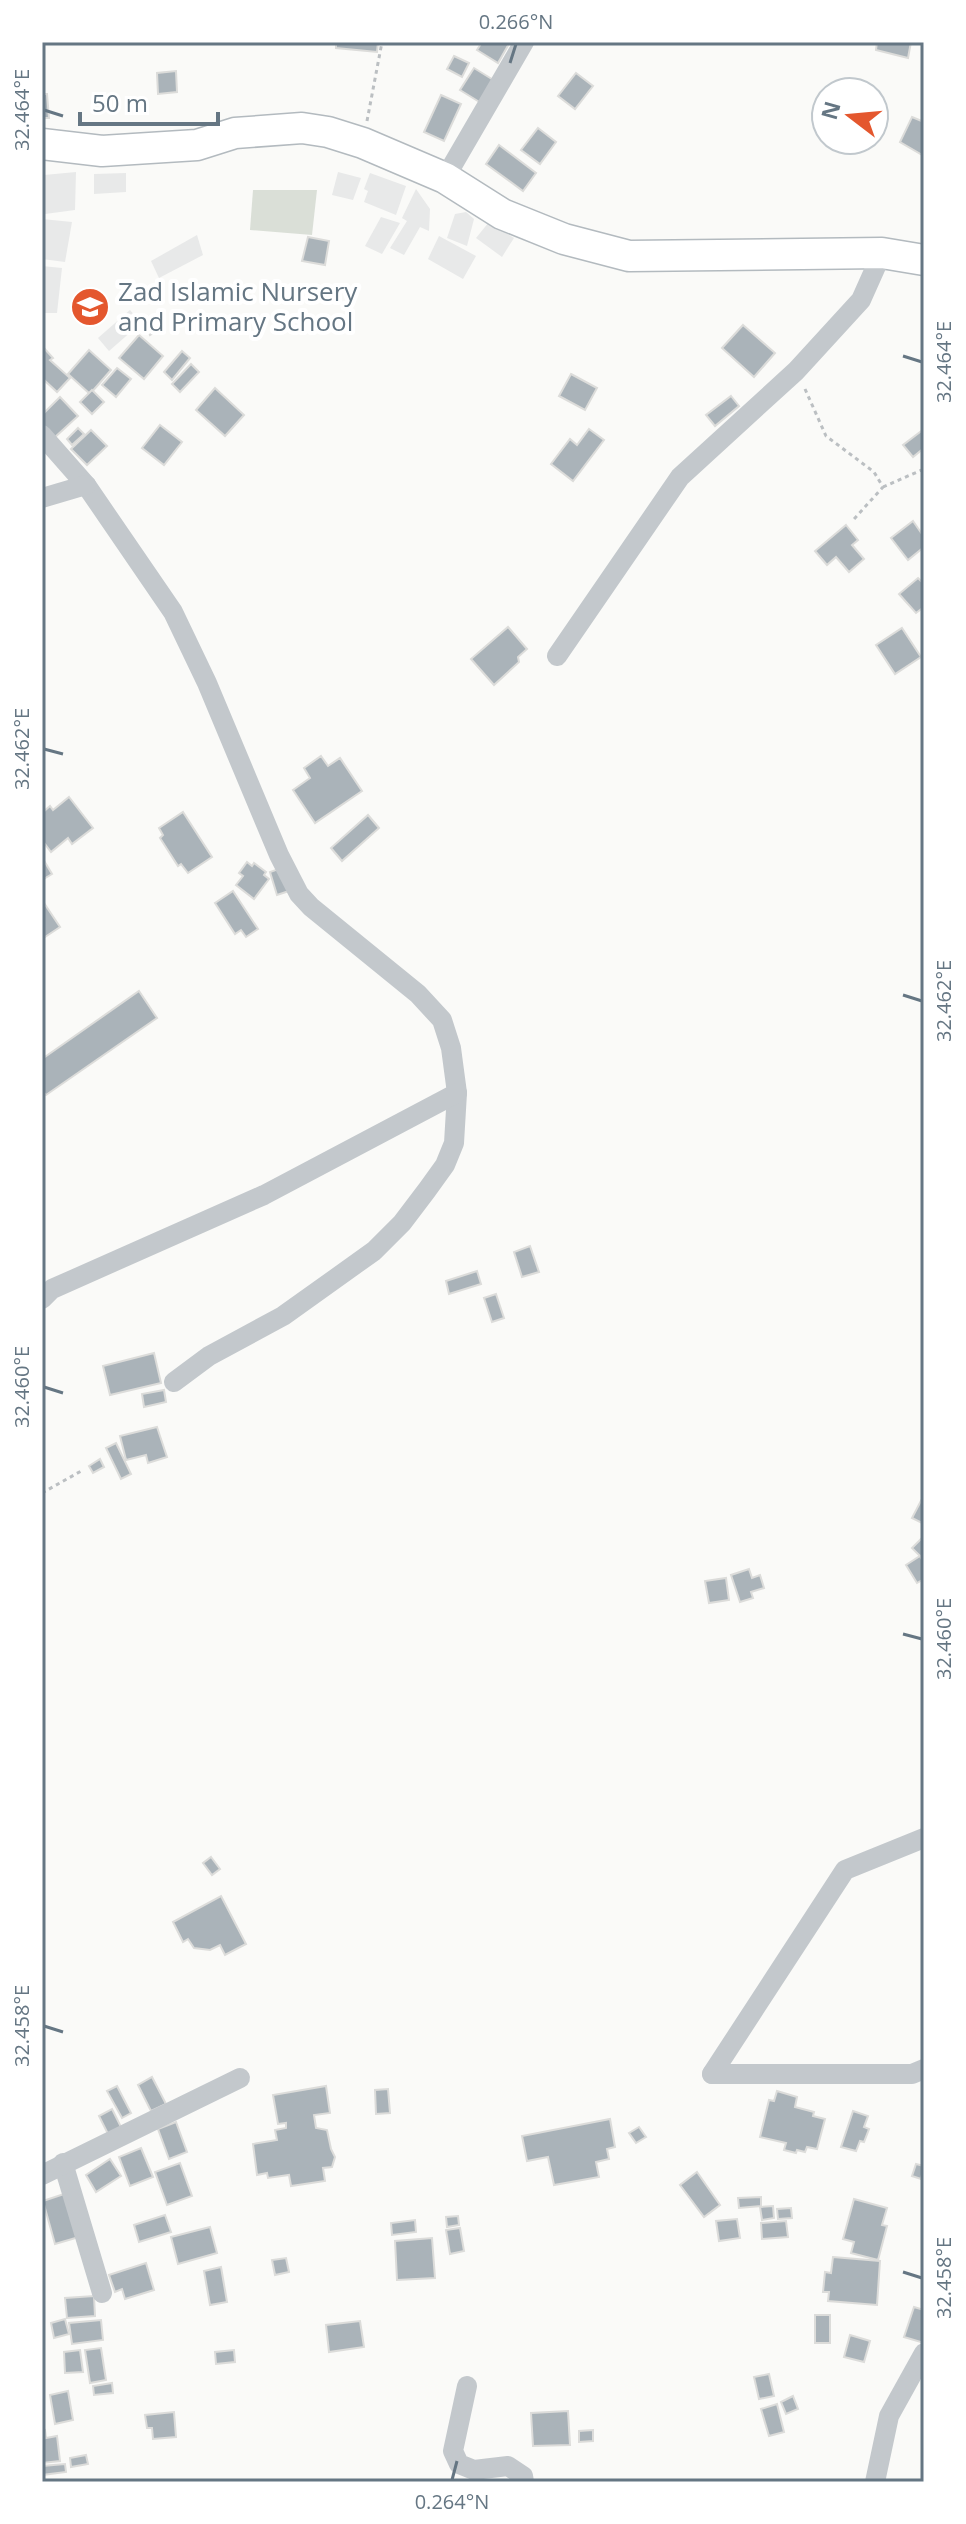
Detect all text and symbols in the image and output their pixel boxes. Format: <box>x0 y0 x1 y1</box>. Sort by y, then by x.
text: 0.266°N <box>479 8 553 35</box>
text: 32.464°E <box>8 69 35 151</box>
scale bar <box>80 76 218 126</box>
north arrow <box>810 76 890 156</box>
text: 50 m <box>92 86 148 119</box>
text: N <box>813 97 847 123</box>
place label: Zad Islamic Nursery and Primary School <box>118 273 358 339</box>
school or university icon: Zad Islamic Nursery and Primary School <box>69 286 111 328</box>
text: 32.464°E <box>930 321 957 403</box>
text: 32.462°E <box>8 708 35 790</box>
text: 32.462°E <box>930 960 957 1042</box>
text: 32.460°E <box>8 1346 35 1428</box>
text: 32.460°E <box>930 1598 957 1680</box>
text: 32.458°E <box>8 1985 35 2067</box>
text: 32.458°E <box>930 2237 957 2319</box>
text: 0.264°N <box>415 2488 489 2515</box>

